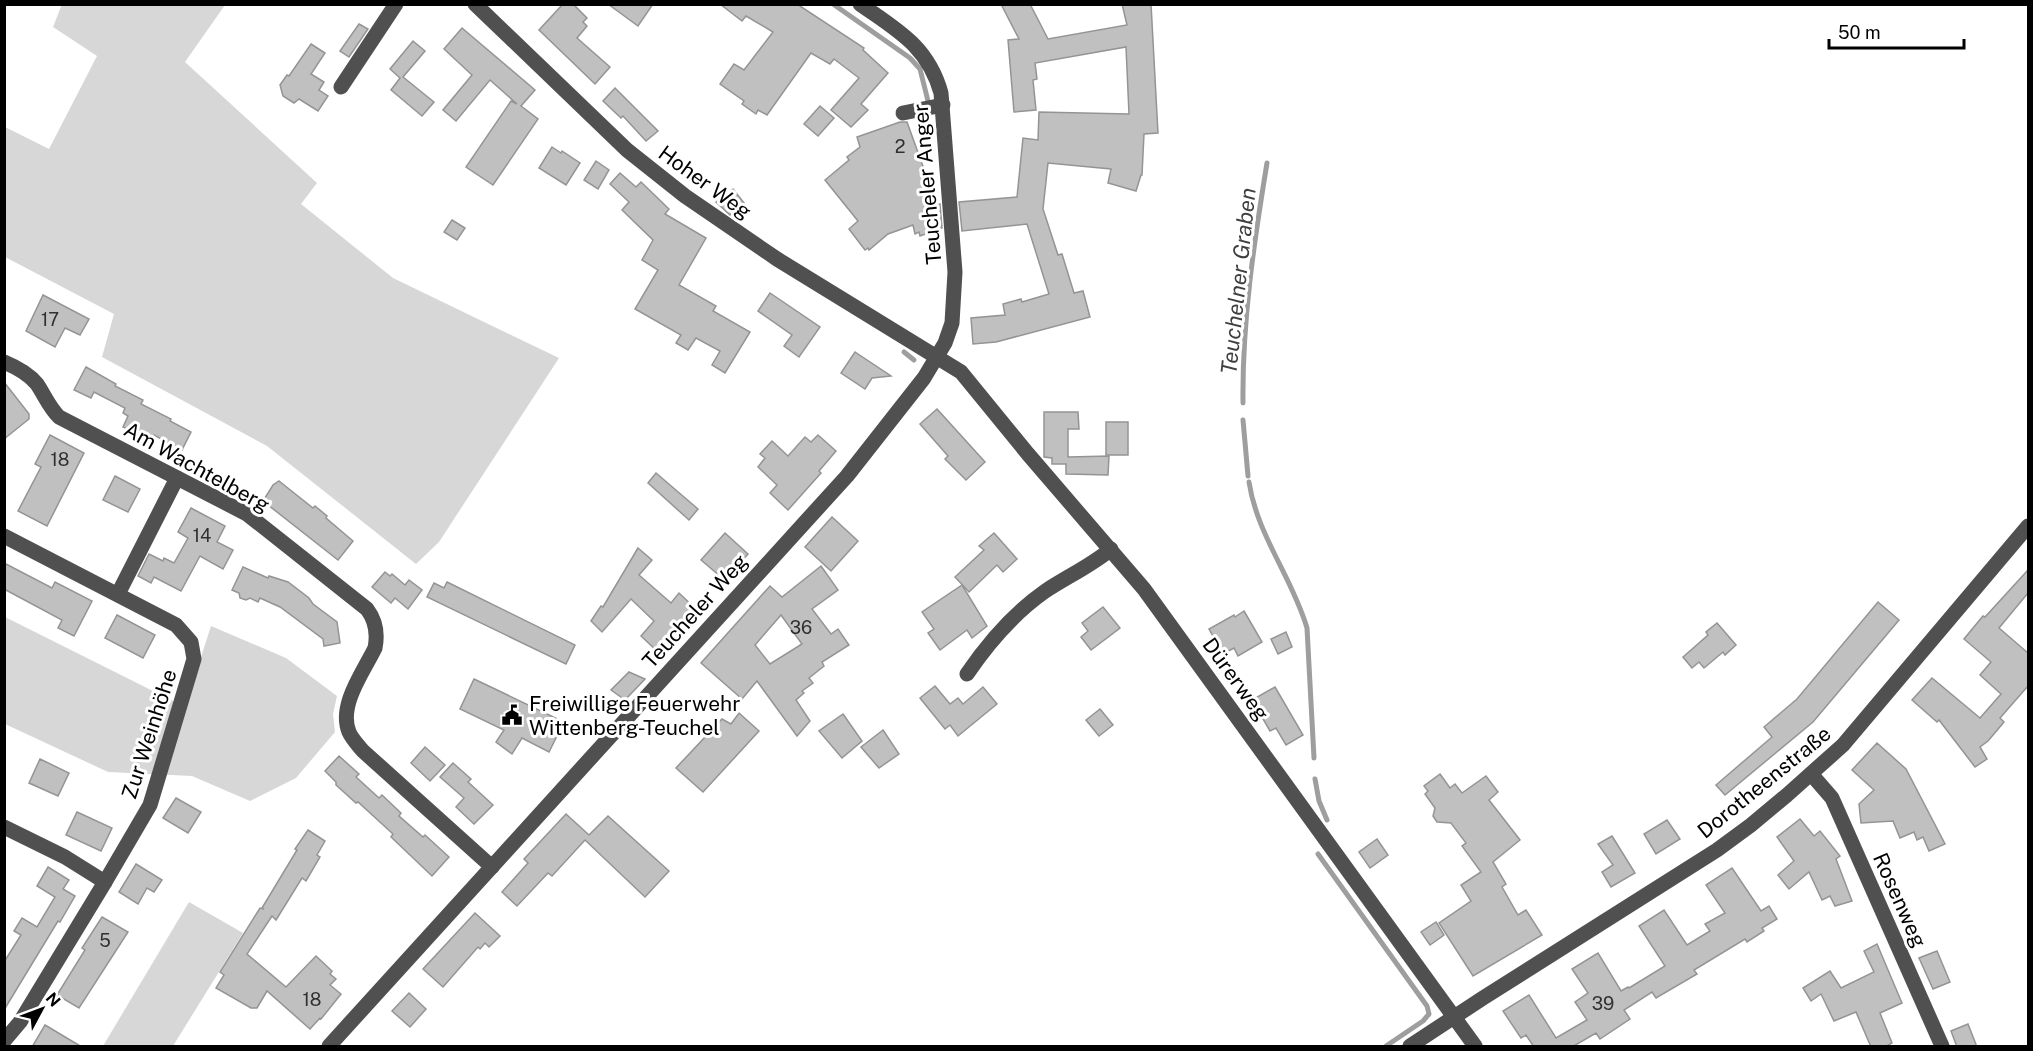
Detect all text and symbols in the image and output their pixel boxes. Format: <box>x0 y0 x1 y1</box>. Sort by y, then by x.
scale bar <box>1829 12 1964 50</box>
text: 50 m <box>1838 22 1881 43</box>
street label: Teucheler Anger <box>908 103 946 265</box>
house number: 2 <box>895 136 905 157</box>
street label: Hoher Weg <box>654 140 756 224</box>
water label: Teuchelner Graben <box>1215 186 1261 376</box>
house number: 17 <box>41 309 59 330</box>
street label: Am Wachtelberg <box>120 417 274 517</box>
house number: 18 <box>51 449 69 470</box>
house number: 14 <box>193 525 211 546</box>
street label: Teucheler Weg <box>637 549 753 673</box>
house number: 36 <box>790 617 812 638</box>
street label: Dürerweg <box>1198 633 1274 725</box>
street label: Zur Weinhöhe <box>116 666 182 802</box>
place label: Freiwillige Feuerwehr Wittenberg-Teuchel <box>529 691 740 740</box>
public building icon: Freiwillige Feuerwehr Wittenberg-Teuchel <box>500 703 524 727</box>
street label: Dorotheenstraße <box>1692 721 1836 843</box>
street label: Rosenweg <box>1868 849 1932 951</box>
house number: 5 <box>99 930 111 951</box>
north arrow <box>12 979 72 1039</box>
text: N <box>42 989 64 1010</box>
house number: 18 <box>303 989 321 1010</box>
house number: 39 <box>1592 993 1614 1014</box>

